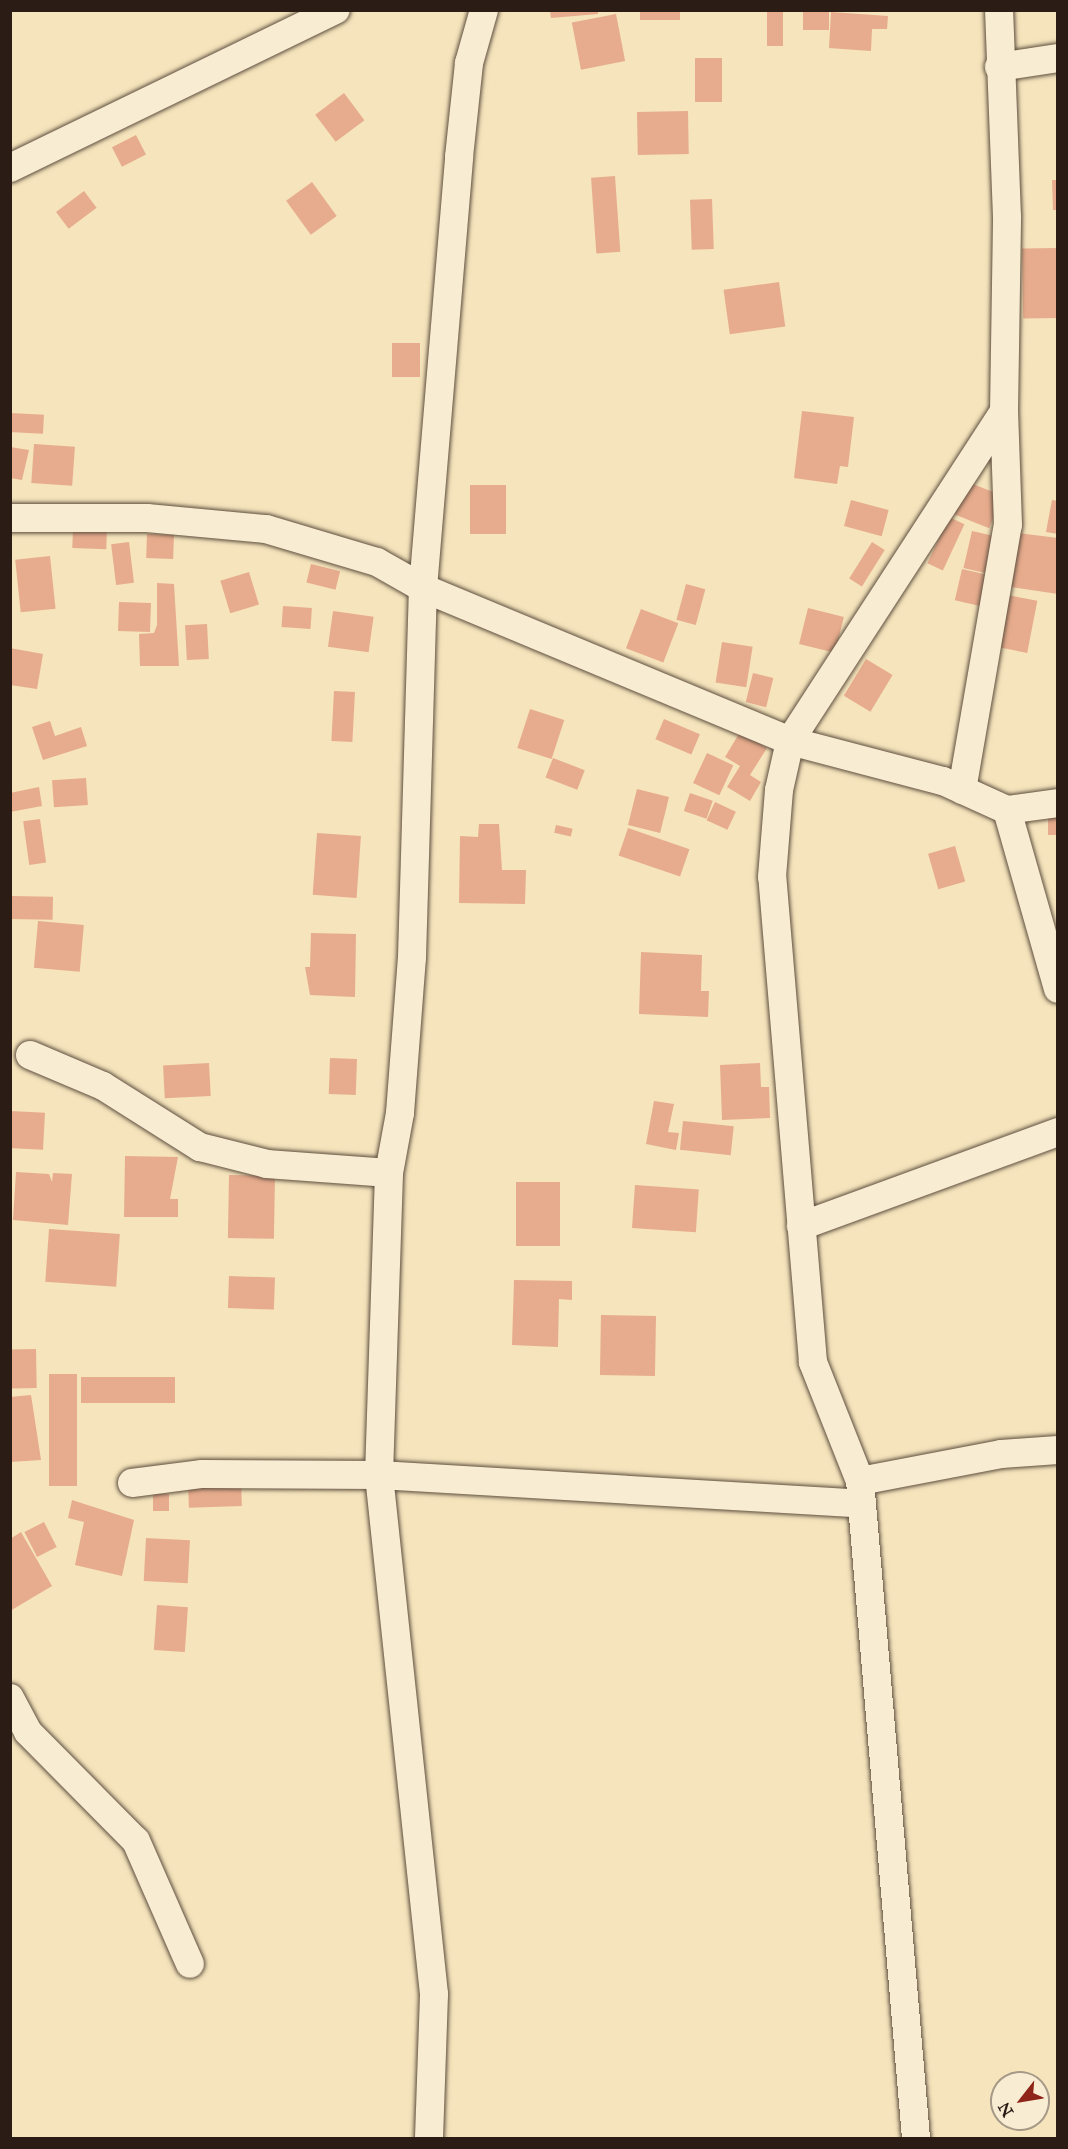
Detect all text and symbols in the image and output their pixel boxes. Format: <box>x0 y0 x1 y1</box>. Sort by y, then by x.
north arrow <box>990 2071 1050 2131</box>
text: N <box>994 2099 1018 2120</box>

